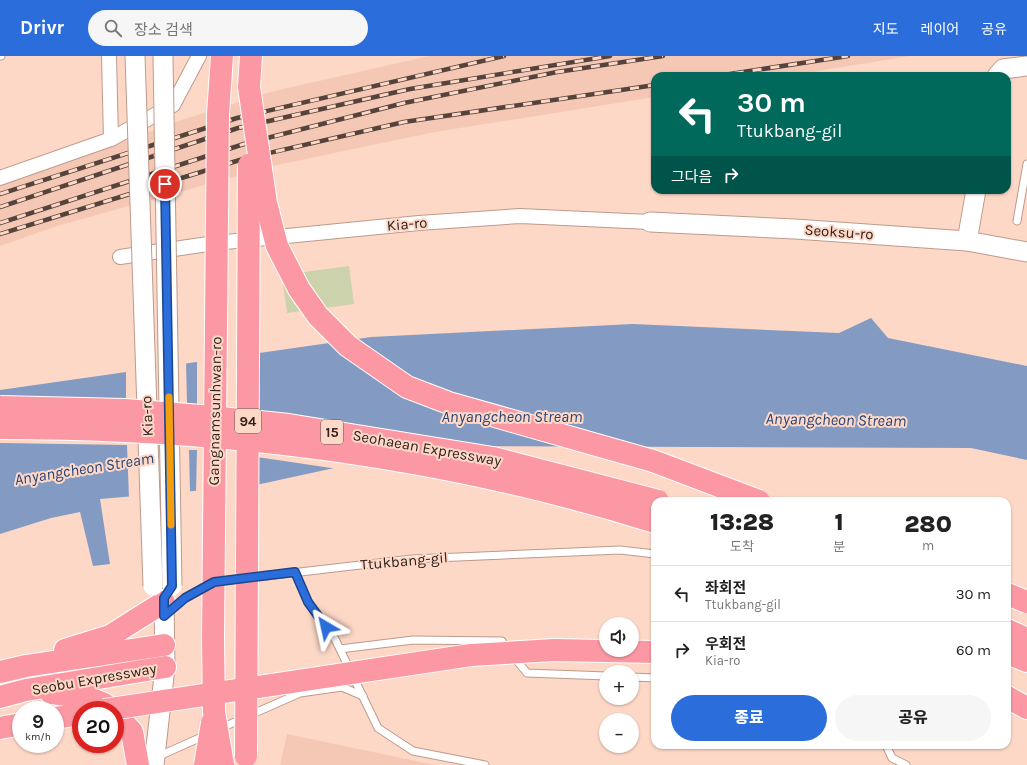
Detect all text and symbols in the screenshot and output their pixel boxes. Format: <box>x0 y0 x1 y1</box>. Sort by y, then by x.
search box <box>88 10 368 46</box>
text: Drivr <box>20 17 64 39</box>
icon: search <box>102 17 124 39</box>
text: 장소 검색 <box>134 21 193 39</box>
text: 지도 <box>873 21 899 38</box>
text: 레이어 <box>921 21 959 38</box>
text: 공유 <box>981 21 1007 38</box>
text: 30 m <box>737 86 806 119</box>
icon: left <box>671 88 723 140</box>
text: Ttukbang-gil <box>737 120 842 142</box>
icon: right <box>720 164 742 186</box>
pin <box>148 167 182 201</box>
text: 그다음 <box>671 168 712 186</box>
icon: arrive <box>154 173 176 195</box>
street label: Kia-ro <box>386 213 428 235</box>
street label: Seoksu-ro <box>804 221 874 243</box>
street label: Gangnamsunhwan-ro <box>205 336 225 486</box>
street label: Kia-ro <box>137 395 157 437</box>
water label: Anyangcheon Stream <box>442 407 582 426</box>
road number: 94 <box>235 409 261 433</box>
water label: Anyangcheon Stream <box>765 409 907 430</box>
road number: 15 <box>321 420 343 444</box>
street label: Seohaean Expressway <box>351 426 503 470</box>
water label: Anyangcheon Stream <box>13 448 155 489</box>
text: 13:28 <box>710 508 774 536</box>
text: 1 <box>834 508 844 536</box>
text: 280 <box>904 510 952 538</box>
text: m <box>922 538 934 553</box>
text: 도착 <box>730 539 754 554</box>
text: 분 <box>833 539 845 554</box>
street label: Ttukbang-gil <box>360 548 448 574</box>
text: 좌회전 <box>705 579 746 597</box>
icon: left <box>671 583 693 605</box>
text: 30 m <box>956 585 991 603</box>
text: Ttukbang-gil <box>705 597 781 612</box>
position arrow <box>305 606 347 648</box>
map controls <box>599 617 639 753</box>
button: sound <box>599 617 639 657</box>
text: 우회전 <box>705 635 746 653</box>
icon: right <box>671 639 693 661</box>
text: 60 m <box>956 641 991 659</box>
text: Kia-ro <box>705 653 740 668</box>
street label: Seobu Expressway <box>30 659 158 699</box>
button: + <box>599 665 639 705</box>
button: 종료 <box>671 695 827 741</box>
button: 공유 <box>835 695 991 741</box>
speed limit sign: 20 <box>72 701 124 753</box>
text: 9 <box>32 710 44 733</box>
button: − <box>599 713 639 753</box>
text: km/h <box>25 731 51 743</box>

